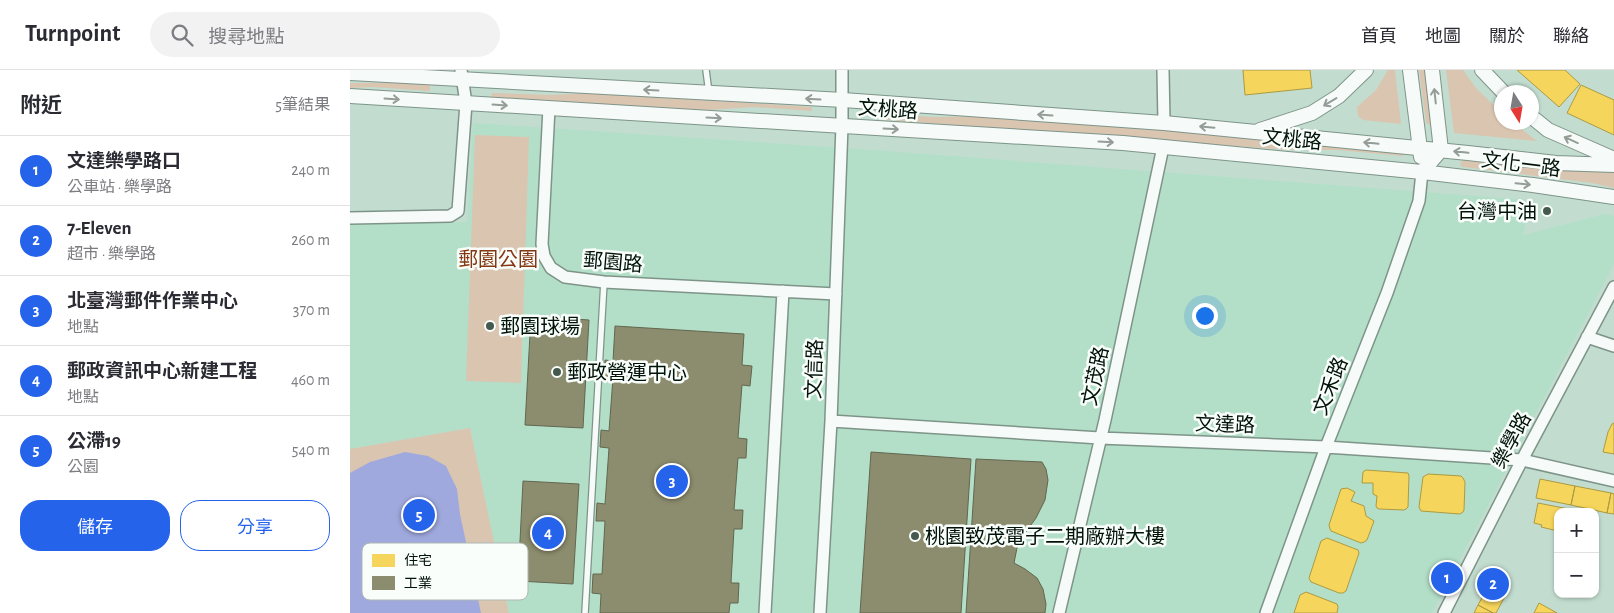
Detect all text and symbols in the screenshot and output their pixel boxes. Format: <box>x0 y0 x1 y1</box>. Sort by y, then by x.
search box <box>150 12 500 57</box>
icon: search <box>168 21 196 49</box>
text: Turnpoint <box>25 22 120 46</box>
text: 搜尋地點 <box>208 28 284 47</box>
text: 首頁 <box>1361 28 1397 46</box>
text: 地圖 <box>1425 28 1461 46</box>
text: 關於 <box>1489 28 1525 46</box>
text: 聯絡 <box>1553 28 1589 46</box>
one-way arrow <box>643 85 659 94</box>
north arrow <box>1494 85 1539 130</box>
one-way arrow <box>1430 88 1440 104</box>
one-way arrow <box>383 94 399 103</box>
one-way arrow <box>805 94 821 103</box>
text: 附近 <box>20 95 62 116</box>
text: 5筆結果 <box>275 97 330 113</box>
street label: 文桃路 <box>857 97 919 122</box>
one-way arrow <box>1323 98 1337 108</box>
one-way arrow <box>491 101 507 110</box>
one-way arrow <box>1037 110 1053 119</box>
one-way arrow <box>706 114 722 123</box>
one-way arrow <box>1199 122 1215 132</box>
one-way arrow <box>883 125 899 134</box>
street label: 文桃路 <box>1261 126 1323 153</box>
one-way arrow <box>1564 135 1579 145</box>
one-way arrow <box>1097 138 1113 147</box>
one-way arrow <box>1363 138 1379 148</box>
one-way arrow <box>1453 147 1469 157</box>
street label: 文化一路 <box>1480 149 1562 180</box>
text: 文達樂學路口 <box>67 152 181 171</box>
text: 1 <box>33 162 39 178</box>
text: 240 m <box>291 162 330 178</box>
text: 公車站 · 樂學路 <box>67 179 172 195</box>
one-way arrow <box>1515 179 1531 189</box>
place label: 台灣中油 <box>1457 201 1537 222</box>
marker: 台灣中油 <box>1541 205 1553 217</box>
text: 7-Eleven <box>67 219 131 238</box>
text: 2 <box>32 232 40 248</box>
text: 260 m <box>291 232 330 248</box>
text: 超市 · 樂學路 <box>67 246 156 262</box>
park label: 郵園公園 <box>458 249 538 270</box>
street label: 郵園路 <box>582 249 644 276</box>
text: 北臺灣郵件作業中心 <box>67 292 238 311</box>
text: 3 <box>33 302 39 318</box>
text: 370 m <box>293 302 330 318</box>
your location <box>1192 303 1218 329</box>
place label: 郵園球場 <box>500 316 580 337</box>
text: 地點 <box>67 319 99 335</box>
marker: 郵園球場 <box>484 320 496 332</box>
street label: 文信路 <box>803 339 826 399</box>
street label: 文茂路 <box>1079 345 1112 408</box>
street label: 文禾路 <box>1309 354 1351 418</box>
text: 郵政資訊中心新建工程 <box>67 362 257 381</box>
place label: 郵政營運中心 <box>567 362 687 383</box>
marker: 郵政營運中心 <box>551 366 563 378</box>
text: 4 <box>32 372 40 388</box>
text: 460 m <box>291 372 330 388</box>
text: 地點 <box>67 389 99 405</box>
street label: 樂學路 <box>1488 409 1535 472</box>
street label: 文達路 <box>1195 413 1255 436</box>
text: 公滯19 <box>67 432 121 451</box>
text: 5 <box>33 442 39 458</box>
text: 540 m <box>292 442 330 458</box>
text: 公園 <box>67 459 99 475</box>
pin: 3 <box>656 462 688 500</box>
pin: 5 <box>403 496 435 534</box>
button: 儲存 <box>20 500 170 551</box>
button: 分享 <box>180 500 330 551</box>
map controls <box>1554 508 1599 598</box>
button: + <box>1554 508 1599 553</box>
pin: 4 <box>532 514 564 552</box>
place label: 桃園致茂電子二期廠辦大樓 <box>925 525 1165 547</box>
marker: 桃園致茂電子二期廠辦大樓 <box>909 530 921 542</box>
legend <box>362 543 528 600</box>
text: 住宅 <box>404 553 432 568</box>
button: − <box>1554 553 1599 598</box>
pin: 1 <box>1431 559 1463 597</box>
pin: 2 <box>1477 565 1509 603</box>
text: 工業 <box>404 576 432 591</box>

